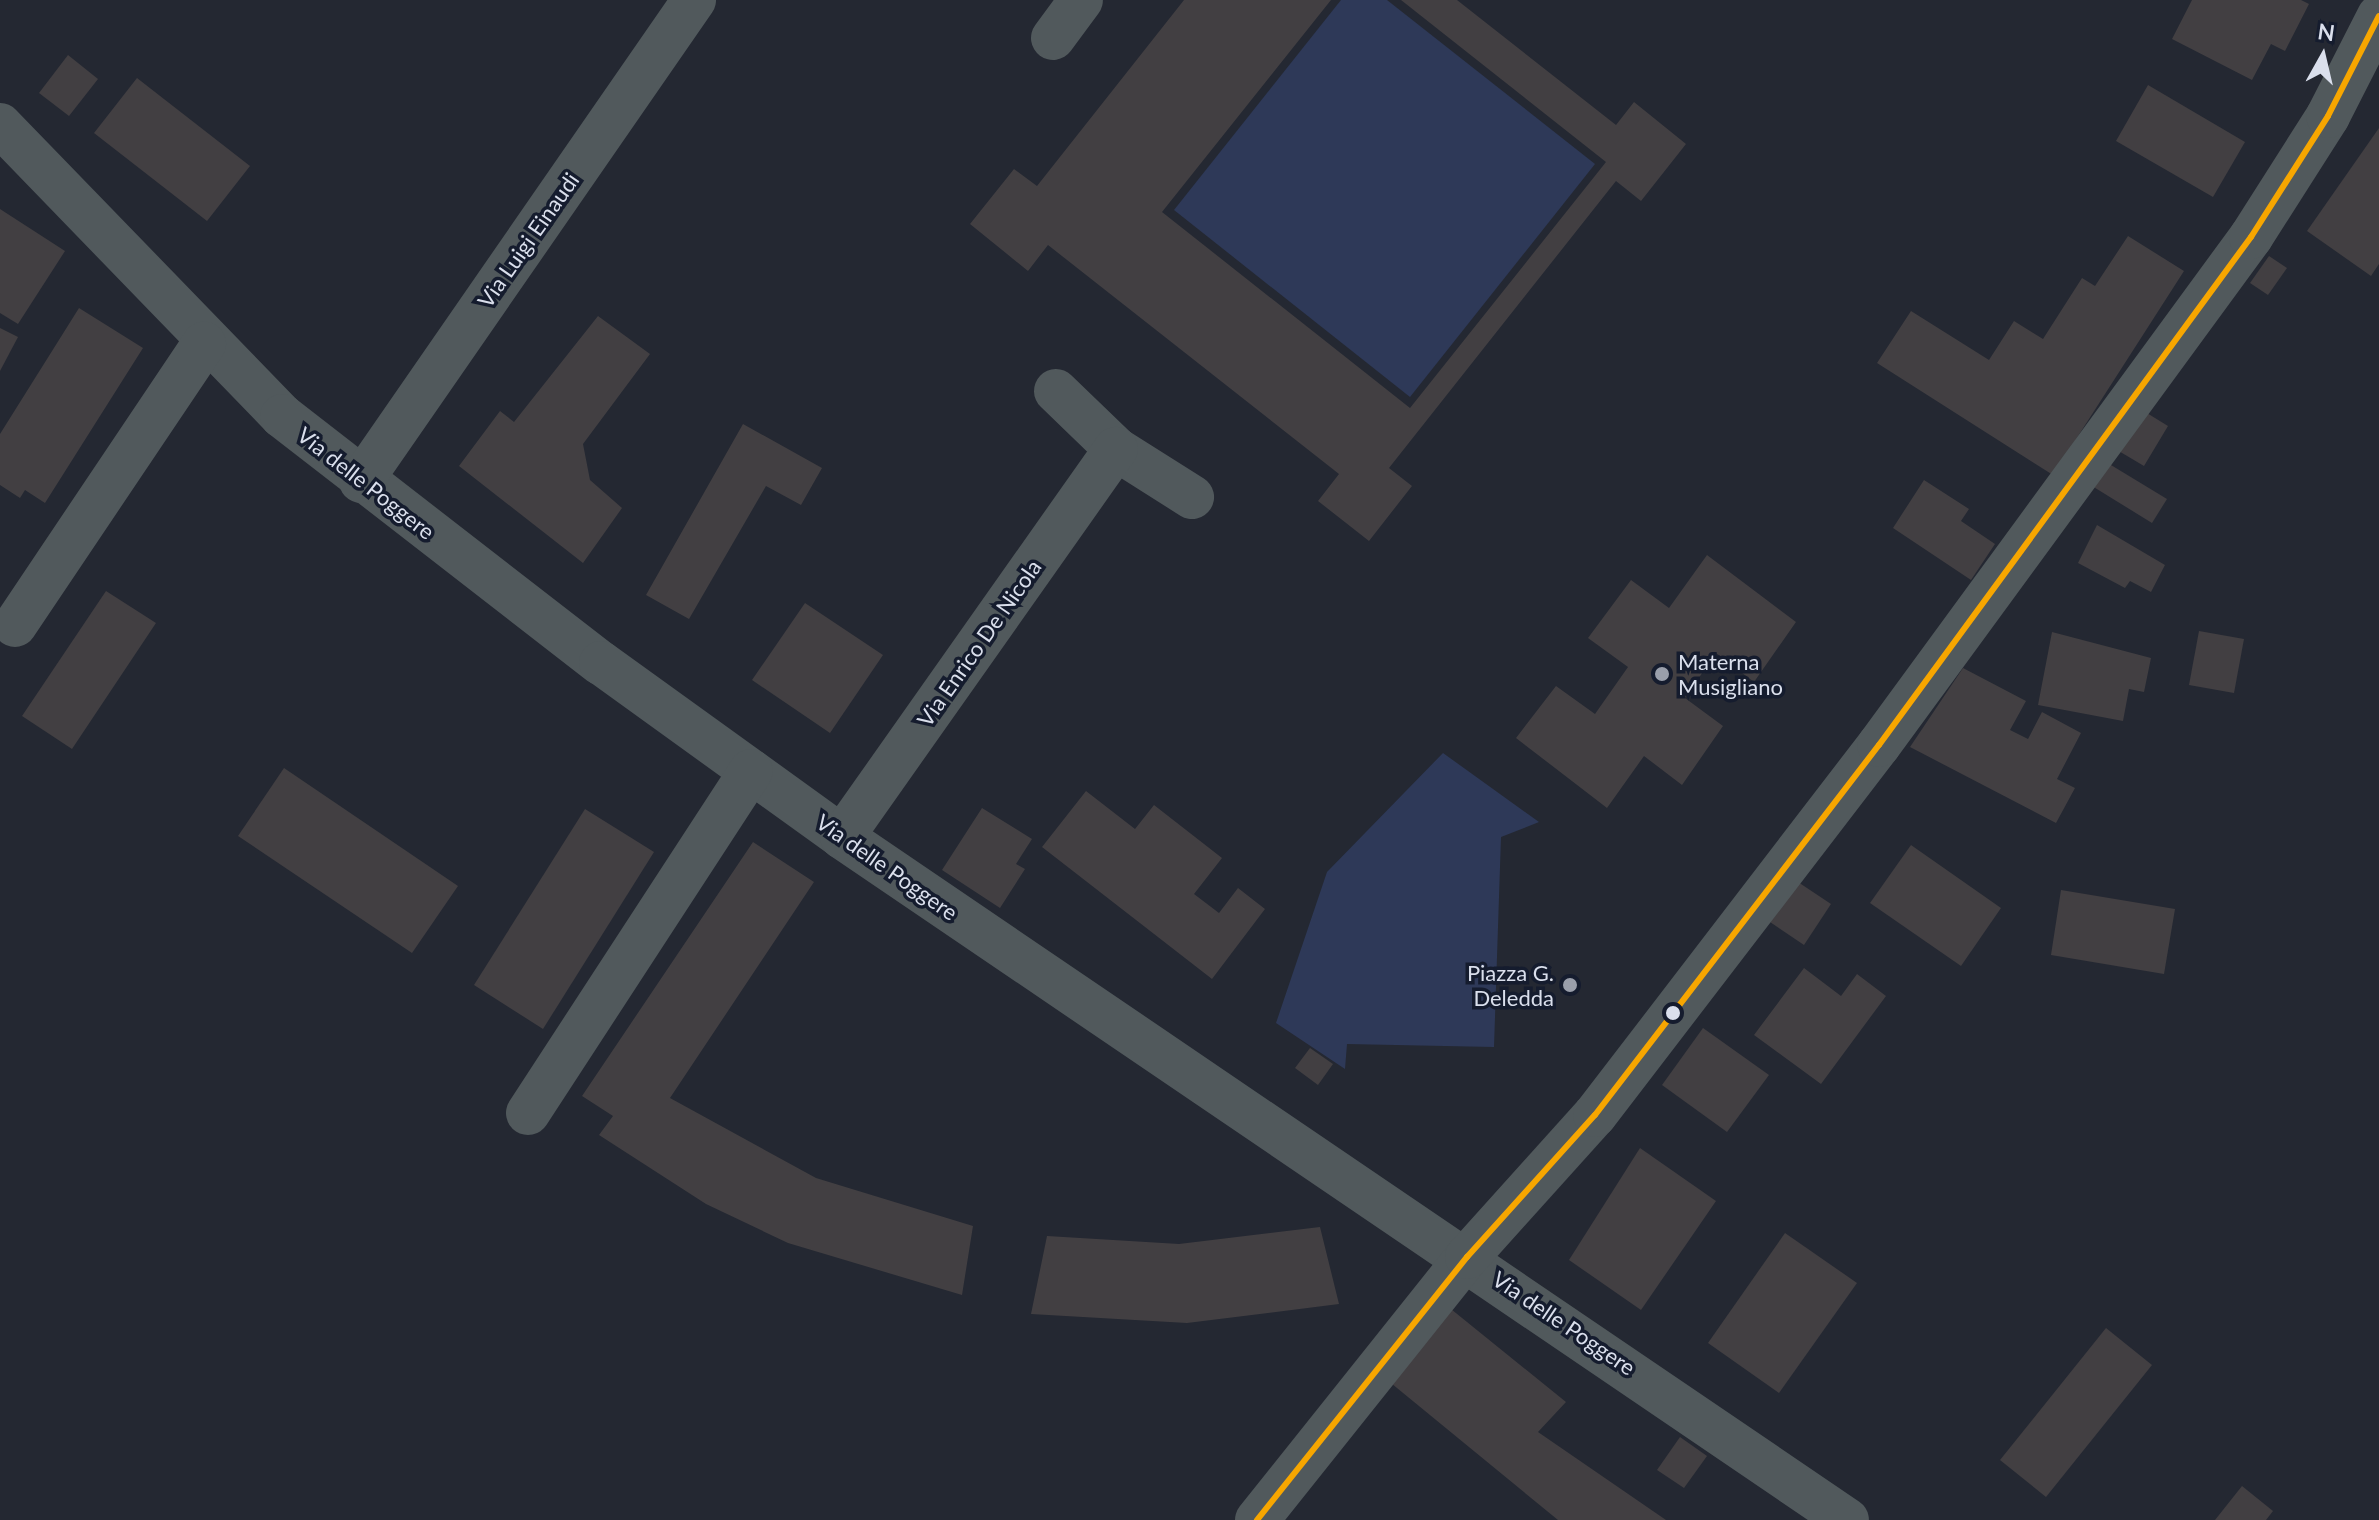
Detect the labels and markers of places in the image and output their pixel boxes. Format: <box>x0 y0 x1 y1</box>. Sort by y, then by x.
place label: Materna Musigliano <box>1678 648 1783 700</box>
marker: Materna Musigliano <box>1653 665 1671 683</box>
place label: Piazza G. Deledda <box>1467 959 1554 1010</box>
marker: Piazza G. Deledda <box>1561 976 1579 994</box>
unlabelled marker <box>1665 1005 1681 1021</box>

